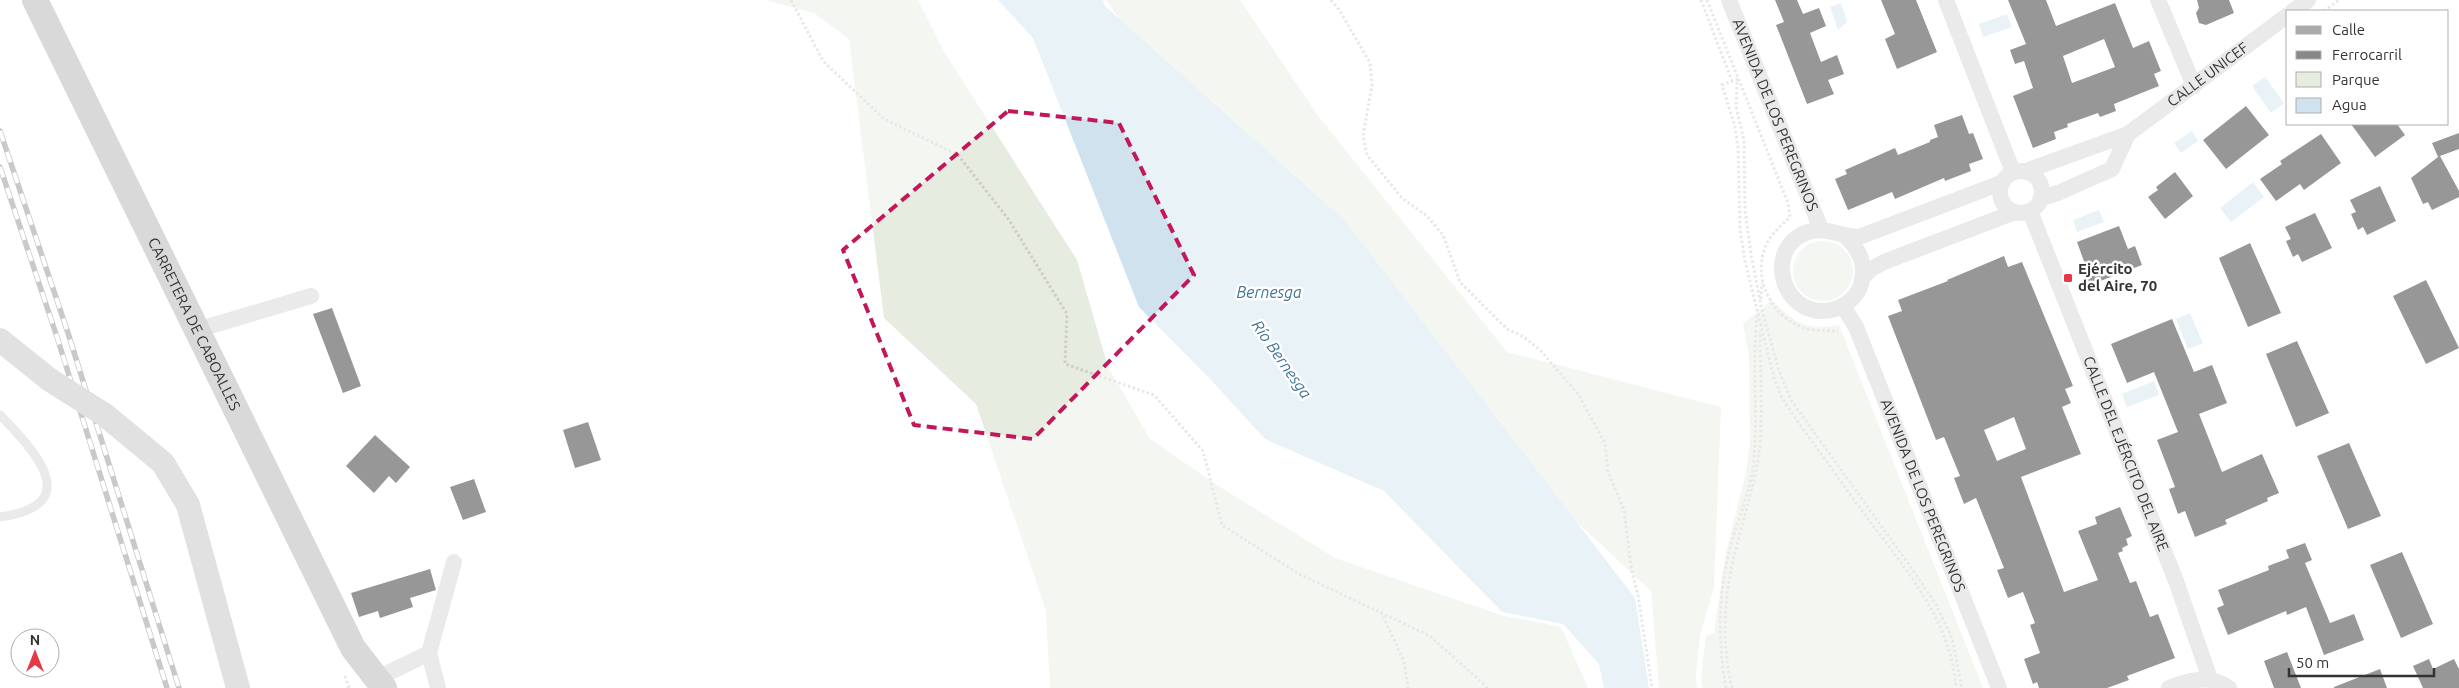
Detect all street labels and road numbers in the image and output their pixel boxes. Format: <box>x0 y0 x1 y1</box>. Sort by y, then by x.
street label: AVENIDA DE LOS PEREGRINOS <box>1729 16 1822 214</box>
street label: CALLE UNICEF <box>2164 38 2252 110</box>
street label: CARRETERA DE CABOALLES <box>145 235 244 413</box>
street label: CALLE DEL EJÉRCITO DEL AIRE <box>2080 354 2172 553</box>
street label: AVENIDA DE LOS PEREGRINOS <box>1877 396 1969 594</box>

